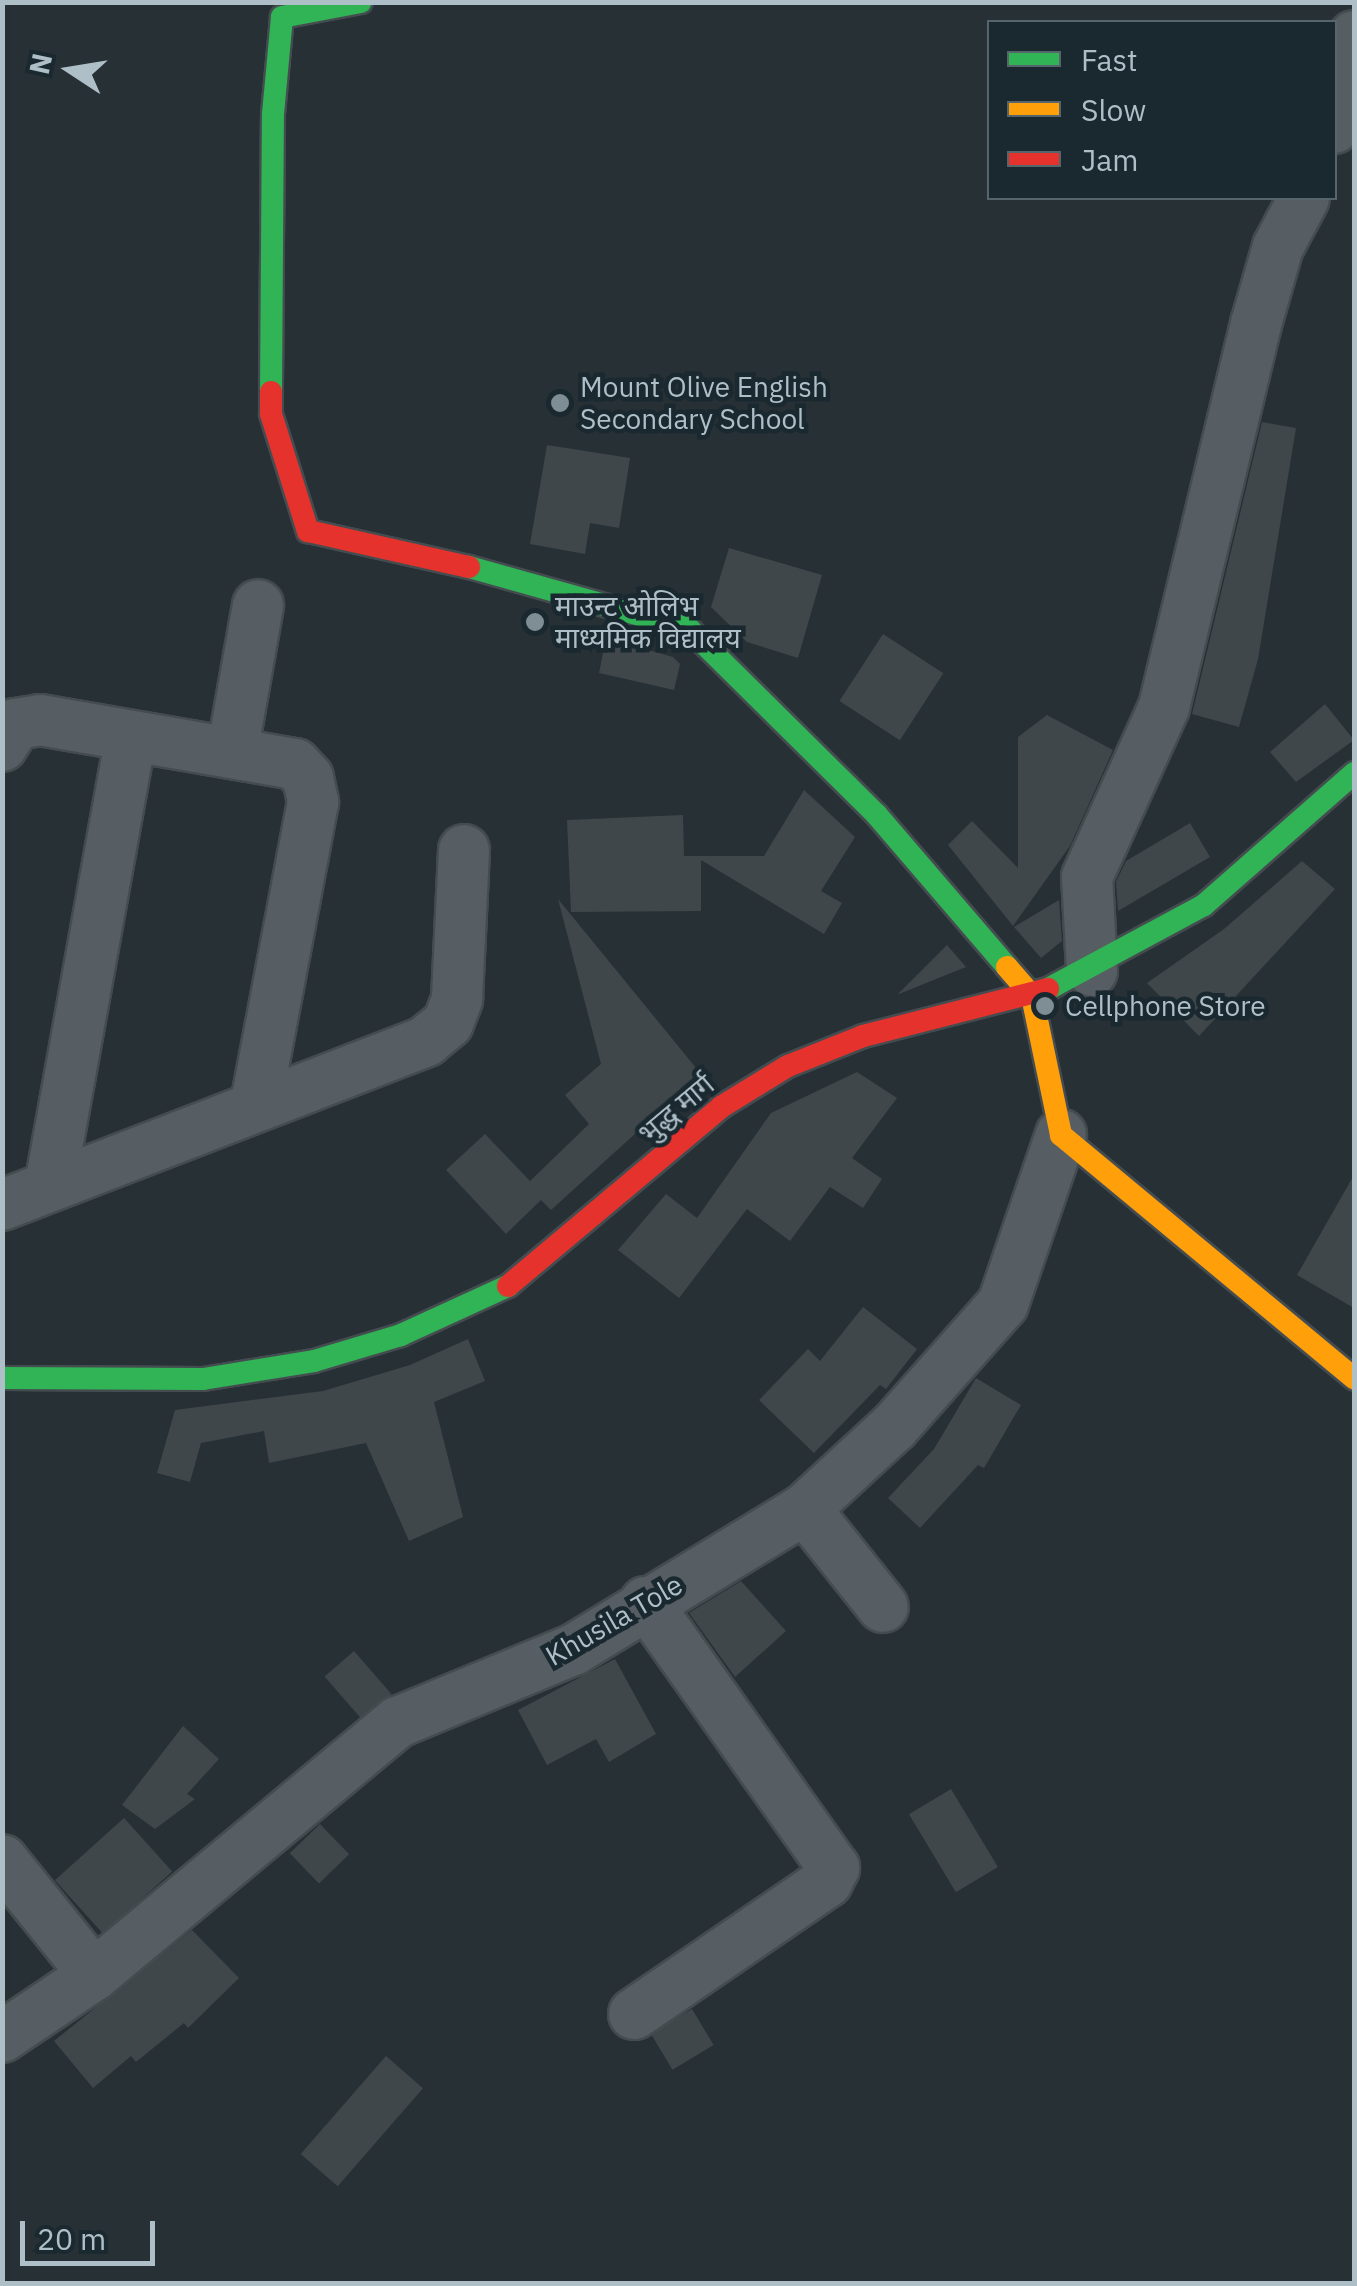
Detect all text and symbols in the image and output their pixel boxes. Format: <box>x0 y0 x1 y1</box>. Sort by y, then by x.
north arrow <box>20 20 120 120</box>
legend <box>987 20 1337 200</box>
text: Fast <box>1081 40 1138 79</box>
text: N <box>20 50 60 77</box>
text: Slow <box>1081 90 1146 129</box>
text: Jam <box>1081 140 1139 179</box>
place label: Mount Olive English Secondary School <box>580 370 828 436</box>
marker: Mount Olive English Secondary School <box>549 392 571 414</box>
place label: माउन्ट ओलिभ माध्यमिक विद्यालय <box>555 589 741 655</box>
marker: माउन्ट ओलिभ माध्यमिक विद्यालय <box>524 611 546 633</box>
place label: Cellphone Store <box>1065 989 1266 1023</box>
marker: Cellphone Store <box>1034 995 1056 1017</box>
street label: भुद्ध मार्ग <box>631 1068 721 1150</box>
street label: Khusila Tole <box>540 1567 688 1673</box>
scale bar <box>25 2201 160 2263</box>
text: 20 m <box>37 2219 106 2258</box>

